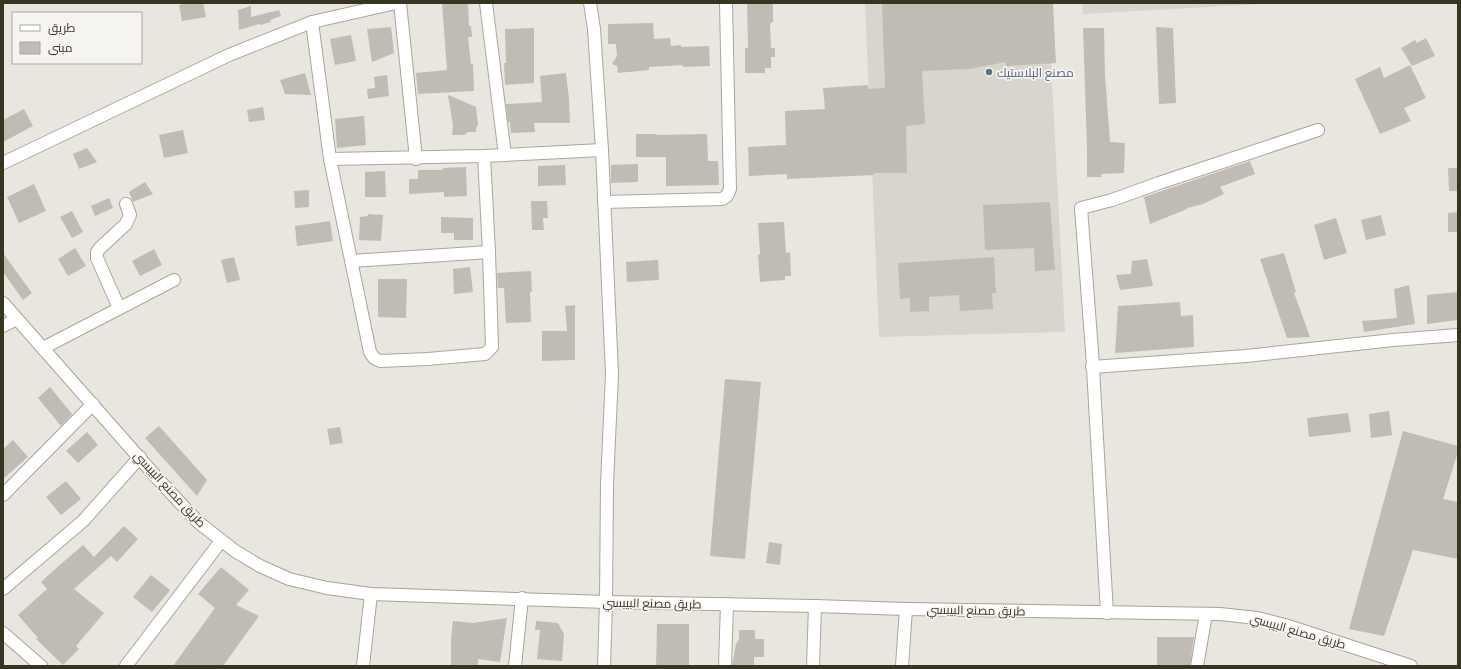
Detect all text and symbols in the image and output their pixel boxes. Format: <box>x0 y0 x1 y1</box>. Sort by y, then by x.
legend <box>12 12 142 64</box>
text: طريق <box>48 21 76 35</box>
text: مبنى <box>48 41 73 55</box>
place label: مصنع البلاستيك <box>997 66 1074 81</box>
marker: مصنع البلاستيك <box>984 67 994 77</box>
street label: طريق مصنع البيبسي <box>129 448 209 532</box>
street label: طريق مصنع البيبسي <box>602 596 702 614</box>
street label: طريق مصنع البيبسي <box>926 603 1026 621</box>
street label: طريق مصنع البيبسي <box>1248 611 1347 655</box>

